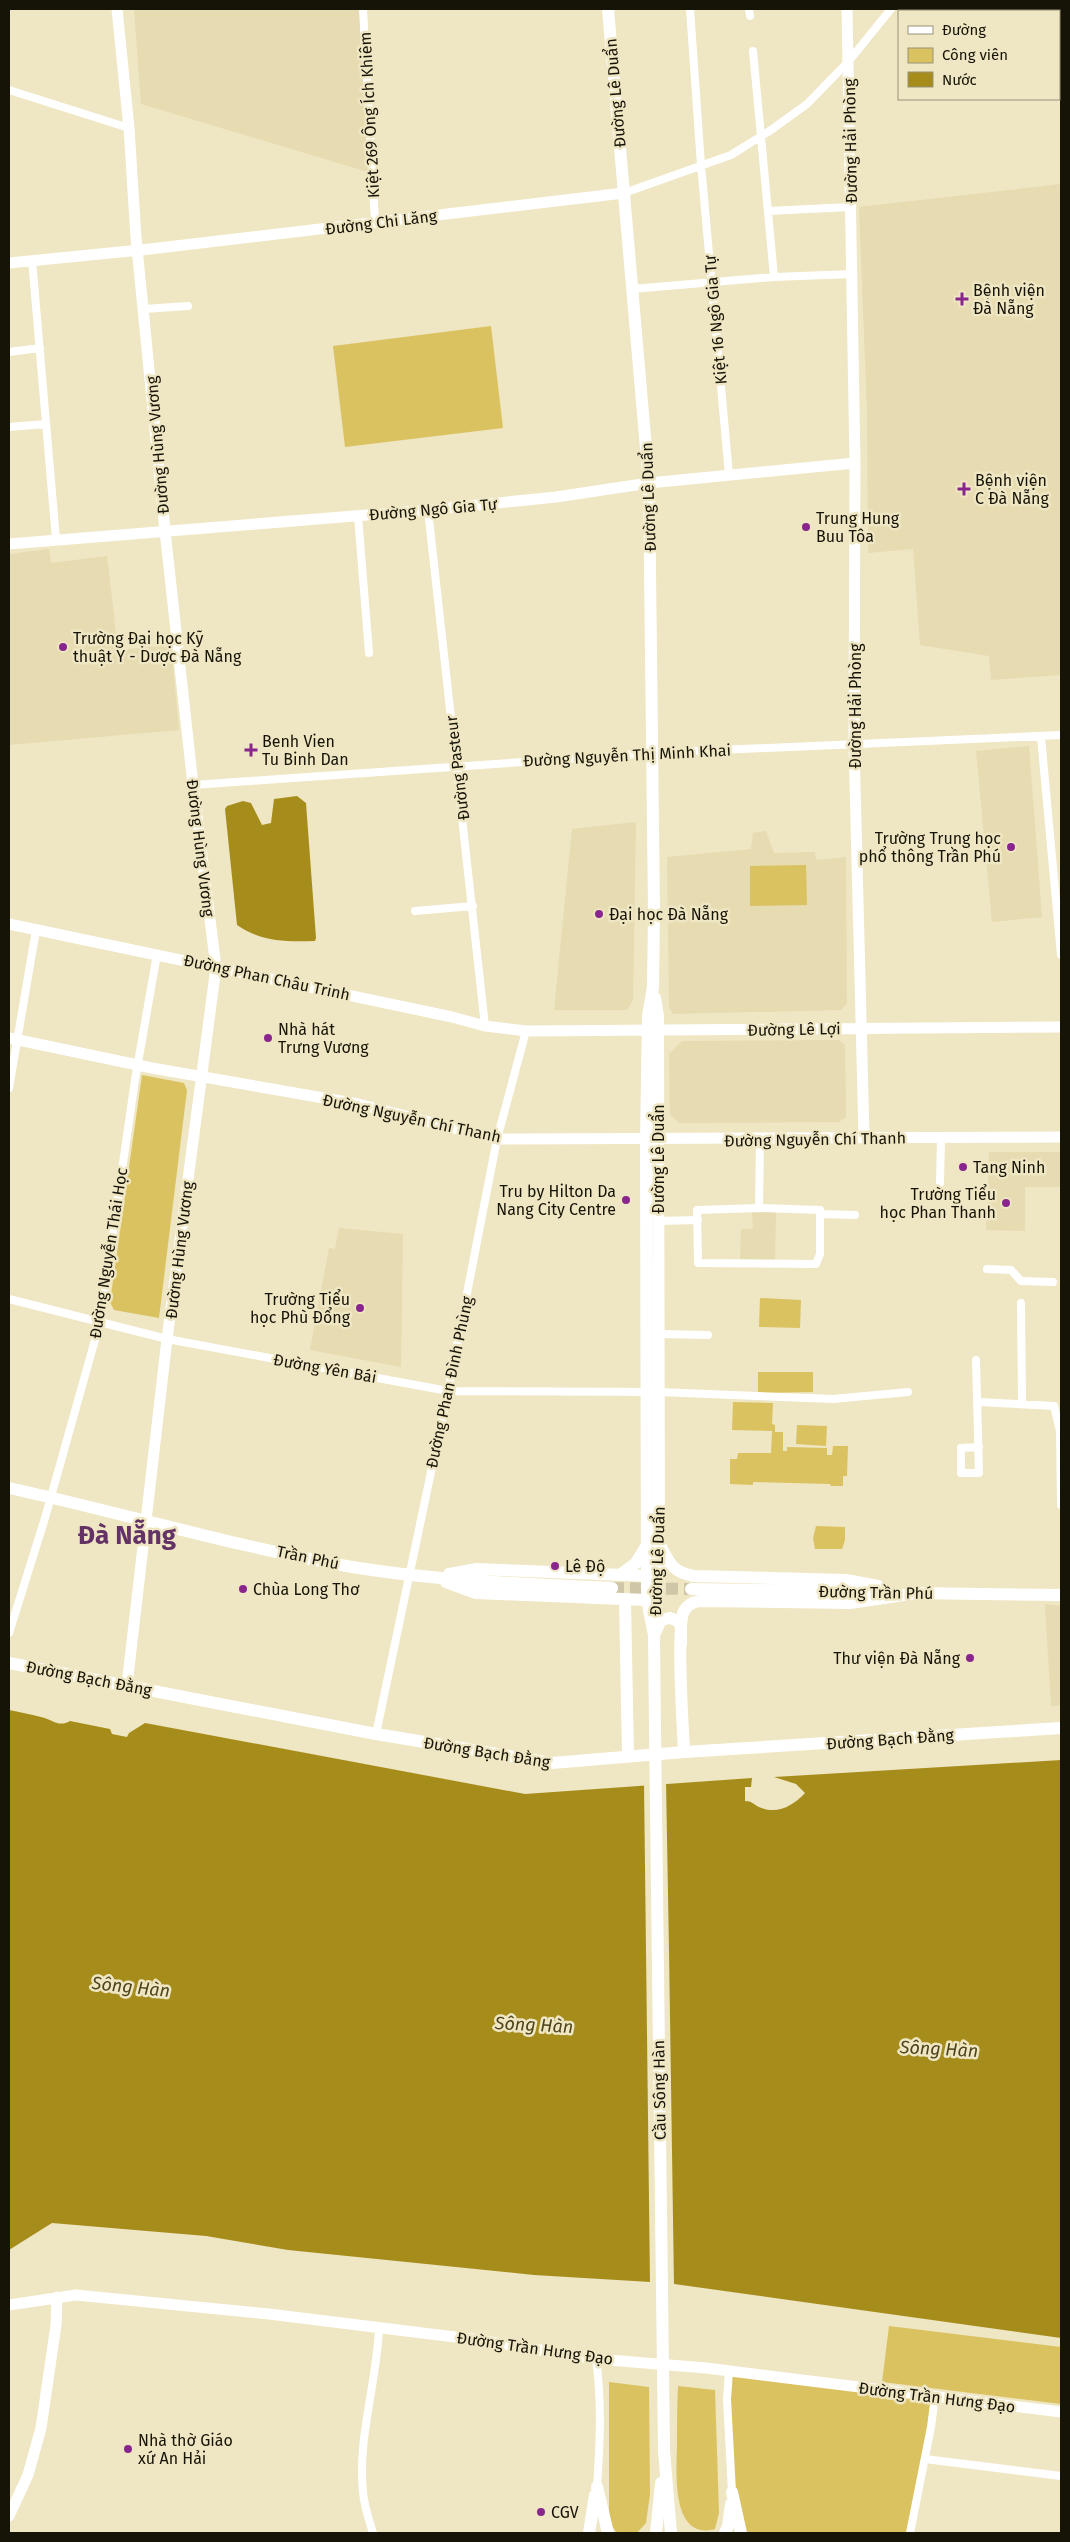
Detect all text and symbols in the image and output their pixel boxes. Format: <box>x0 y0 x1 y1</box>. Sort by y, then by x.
legend <box>898 10 1060 100</box>
text: Đường <box>942 21 986 39</box>
street label: Kiệt 269 Ông Ích Khiêm <box>355 31 383 199</box>
street label: Đường Lê Duẩn <box>600 38 630 148</box>
text: Công viên <box>942 46 1008 64</box>
text: Nước <box>942 71 977 89</box>
street label: Đường Hải Phòng <box>840 78 861 204</box>
street label: Đường Chi Lăng <box>324 206 439 239</box>
street label: Kiệt 16 Ngô Gia Tự <box>700 254 731 385</box>
place label: Bệnh viện Đà Nẵng <box>973 281 1045 318</box>
marker: Bệnh viện Đà Nẵng <box>955 292 969 306</box>
street label: Đường Hùng Vương <box>142 374 173 515</box>
street label: Đường Lê Duẩn <box>636 442 660 552</box>
place label: Bệnh viện C Đà Nẵng <box>975 471 1049 508</box>
marker: Bệnh viện C Đà Nẵng <box>957 482 971 496</box>
street label: Đường Ngô Gia Tự <box>368 494 498 525</box>
place label: Trung Hung Buu Tôa <box>816 509 900 546</box>
marker: Trung Hung Buu Tôa <box>800 521 812 533</box>
place label: Trường Đại học Kỹ thuật Y - Dược Đà Nẵng <box>73 629 242 666</box>
marker: Trường Đại học Kỹ thuật Y - Dược Đà Nẵng <box>57 641 69 653</box>
street label: Đường Hải Phòng <box>846 643 865 768</box>
street label: Đường Pasteur <box>442 714 473 821</box>
place label: Benh Vien Tu Binh Dan <box>262 732 349 769</box>
street label: Đường Nguyễn Thị Minh Khai <box>523 741 731 770</box>
marker: Benh Vien Tu Binh Dan <box>244 743 258 757</box>
street label: Đường Hùng Vương <box>183 778 218 919</box>
place label: Trường Trung học phổ thông Trần Phú <box>859 829 1001 866</box>
marker: Trường Trung học phổ thông Trần Phú <box>1005 841 1017 853</box>
place label: Đại học Đà Nẵng <box>609 905 729 924</box>
marker: Đại học Đà Nẵng <box>593 908 605 920</box>
street label: Đường Phan Châu Trinh <box>182 951 352 1004</box>
street label: Đường Lê Lợi <box>747 1019 841 1040</box>
place label: Nhà hát Trưng Vương <box>278 1020 369 1057</box>
marker: Nhà hát Trưng Vương <box>262 1032 274 1044</box>
street label: Đường Nguyễn Chí Thanh <box>321 1090 503 1147</box>
street label: Đường Lê Duẩn <box>648 1104 668 1214</box>
street label: Đường Nguyễn Chí Thanh <box>724 1128 906 1151</box>
place label: Tang Ninh <box>973 1158 1045 1177</box>
marker: Tang Ninh <box>957 1161 969 1173</box>
street label: Đường Nguyễn Thái Học <box>86 1166 131 1340</box>
street label: Đường Hùng Vương <box>162 1180 197 1320</box>
place label: Tru by Hilton Da Nang City Centre <box>496 1182 616 1219</box>
place label: Trường Tiểu học Phan Thanh <box>880 1184 996 1222</box>
marker: Tru by Hilton Da Nang City Centre <box>620 1194 632 1206</box>
marker: Trường Tiểu học Phan Thanh <box>1000 1197 1012 1209</box>
place label: Trường Tiểu học Phù Đổng <box>250 1289 351 1327</box>
street label: Đường Phan Đình Phùng <box>422 1294 477 1470</box>
marker: Trường Tiểu học Phù Đổng <box>354 1302 366 1314</box>
street label: Đường Yên Bái <box>272 1350 378 1387</box>
street label: Đường Lê Duẩn <box>645 1506 669 1616</box>
district label: Đà Nẵng <box>78 1519 177 1551</box>
street label: Trần Phú <box>275 1541 341 1573</box>
place label: Lê Độ <box>565 1557 605 1576</box>
marker: Lê Độ <box>549 1560 561 1572</box>
place label: Chùa Long Thơ <box>253 1580 360 1599</box>
street label: Đường Trần Phú <box>819 1581 933 1603</box>
marker: Chùa Long Thơ <box>237 1583 249 1595</box>
place label: Thư viện Đà Nẵng <box>833 1649 961 1668</box>
marker: Thư viện Đà Nẵng <box>964 1652 976 1664</box>
street label: Đường Bạch Đằng <box>24 1655 154 1700</box>
street label: Đường Bạch Đằng <box>826 1724 955 1753</box>
street label: Đường Bạch Đằng <box>422 1731 552 1772</box>
water label: Sông Hàn <box>90 1972 171 2002</box>
water label: Sông Hàn <box>493 2012 574 2038</box>
water label: Sông Hàn <box>898 2036 979 2062</box>
street label: Cầu Sông Hàn <box>648 2040 670 2140</box>
street label: Đường Trần Hưng Đạo <box>455 2327 615 2369</box>
street label: Đường Trần Hưng Đạo <box>857 2377 1017 2417</box>
place label: Nhà thờ Giáo xứ An Hải <box>138 2431 233 2468</box>
marker: Nhà thờ Giáo xứ An Hải <box>122 2443 134 2455</box>
place label: CGV <box>551 2503 579 2522</box>
marker: CGV <box>535 2506 547 2518</box>

